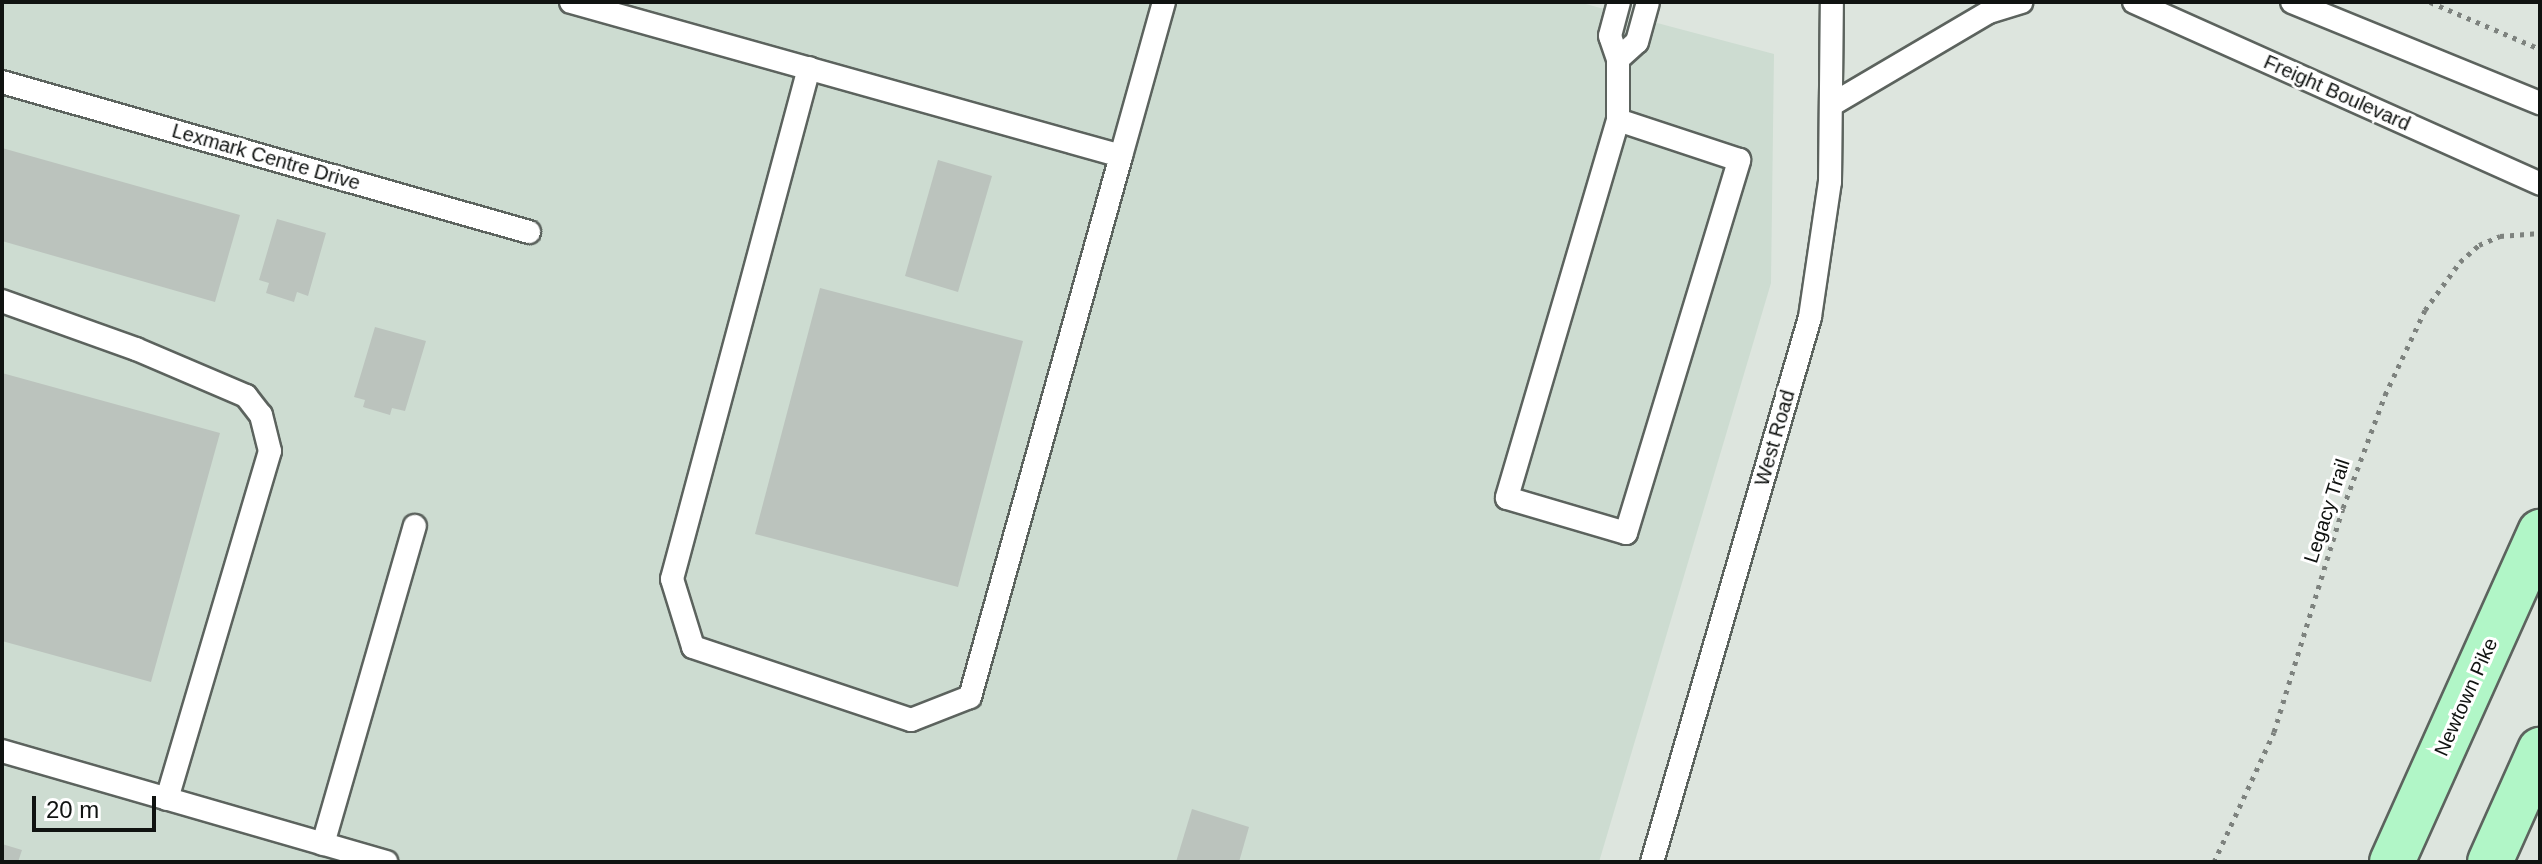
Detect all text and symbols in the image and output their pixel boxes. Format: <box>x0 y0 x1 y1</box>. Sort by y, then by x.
street label: Freight Boulevard <box>2260 50 2414 136</box>
street label: Lexmark Centre Drive <box>169 119 363 195</box>
street label: West Road <box>1750 387 1800 489</box>
street label: Legacy Trail <box>2299 456 2355 566</box>
street label: Newtown Pike <box>2429 634 2503 760</box>
scale bar <box>36 780 160 830</box>
text: 20 m <box>46 796 99 823</box>

